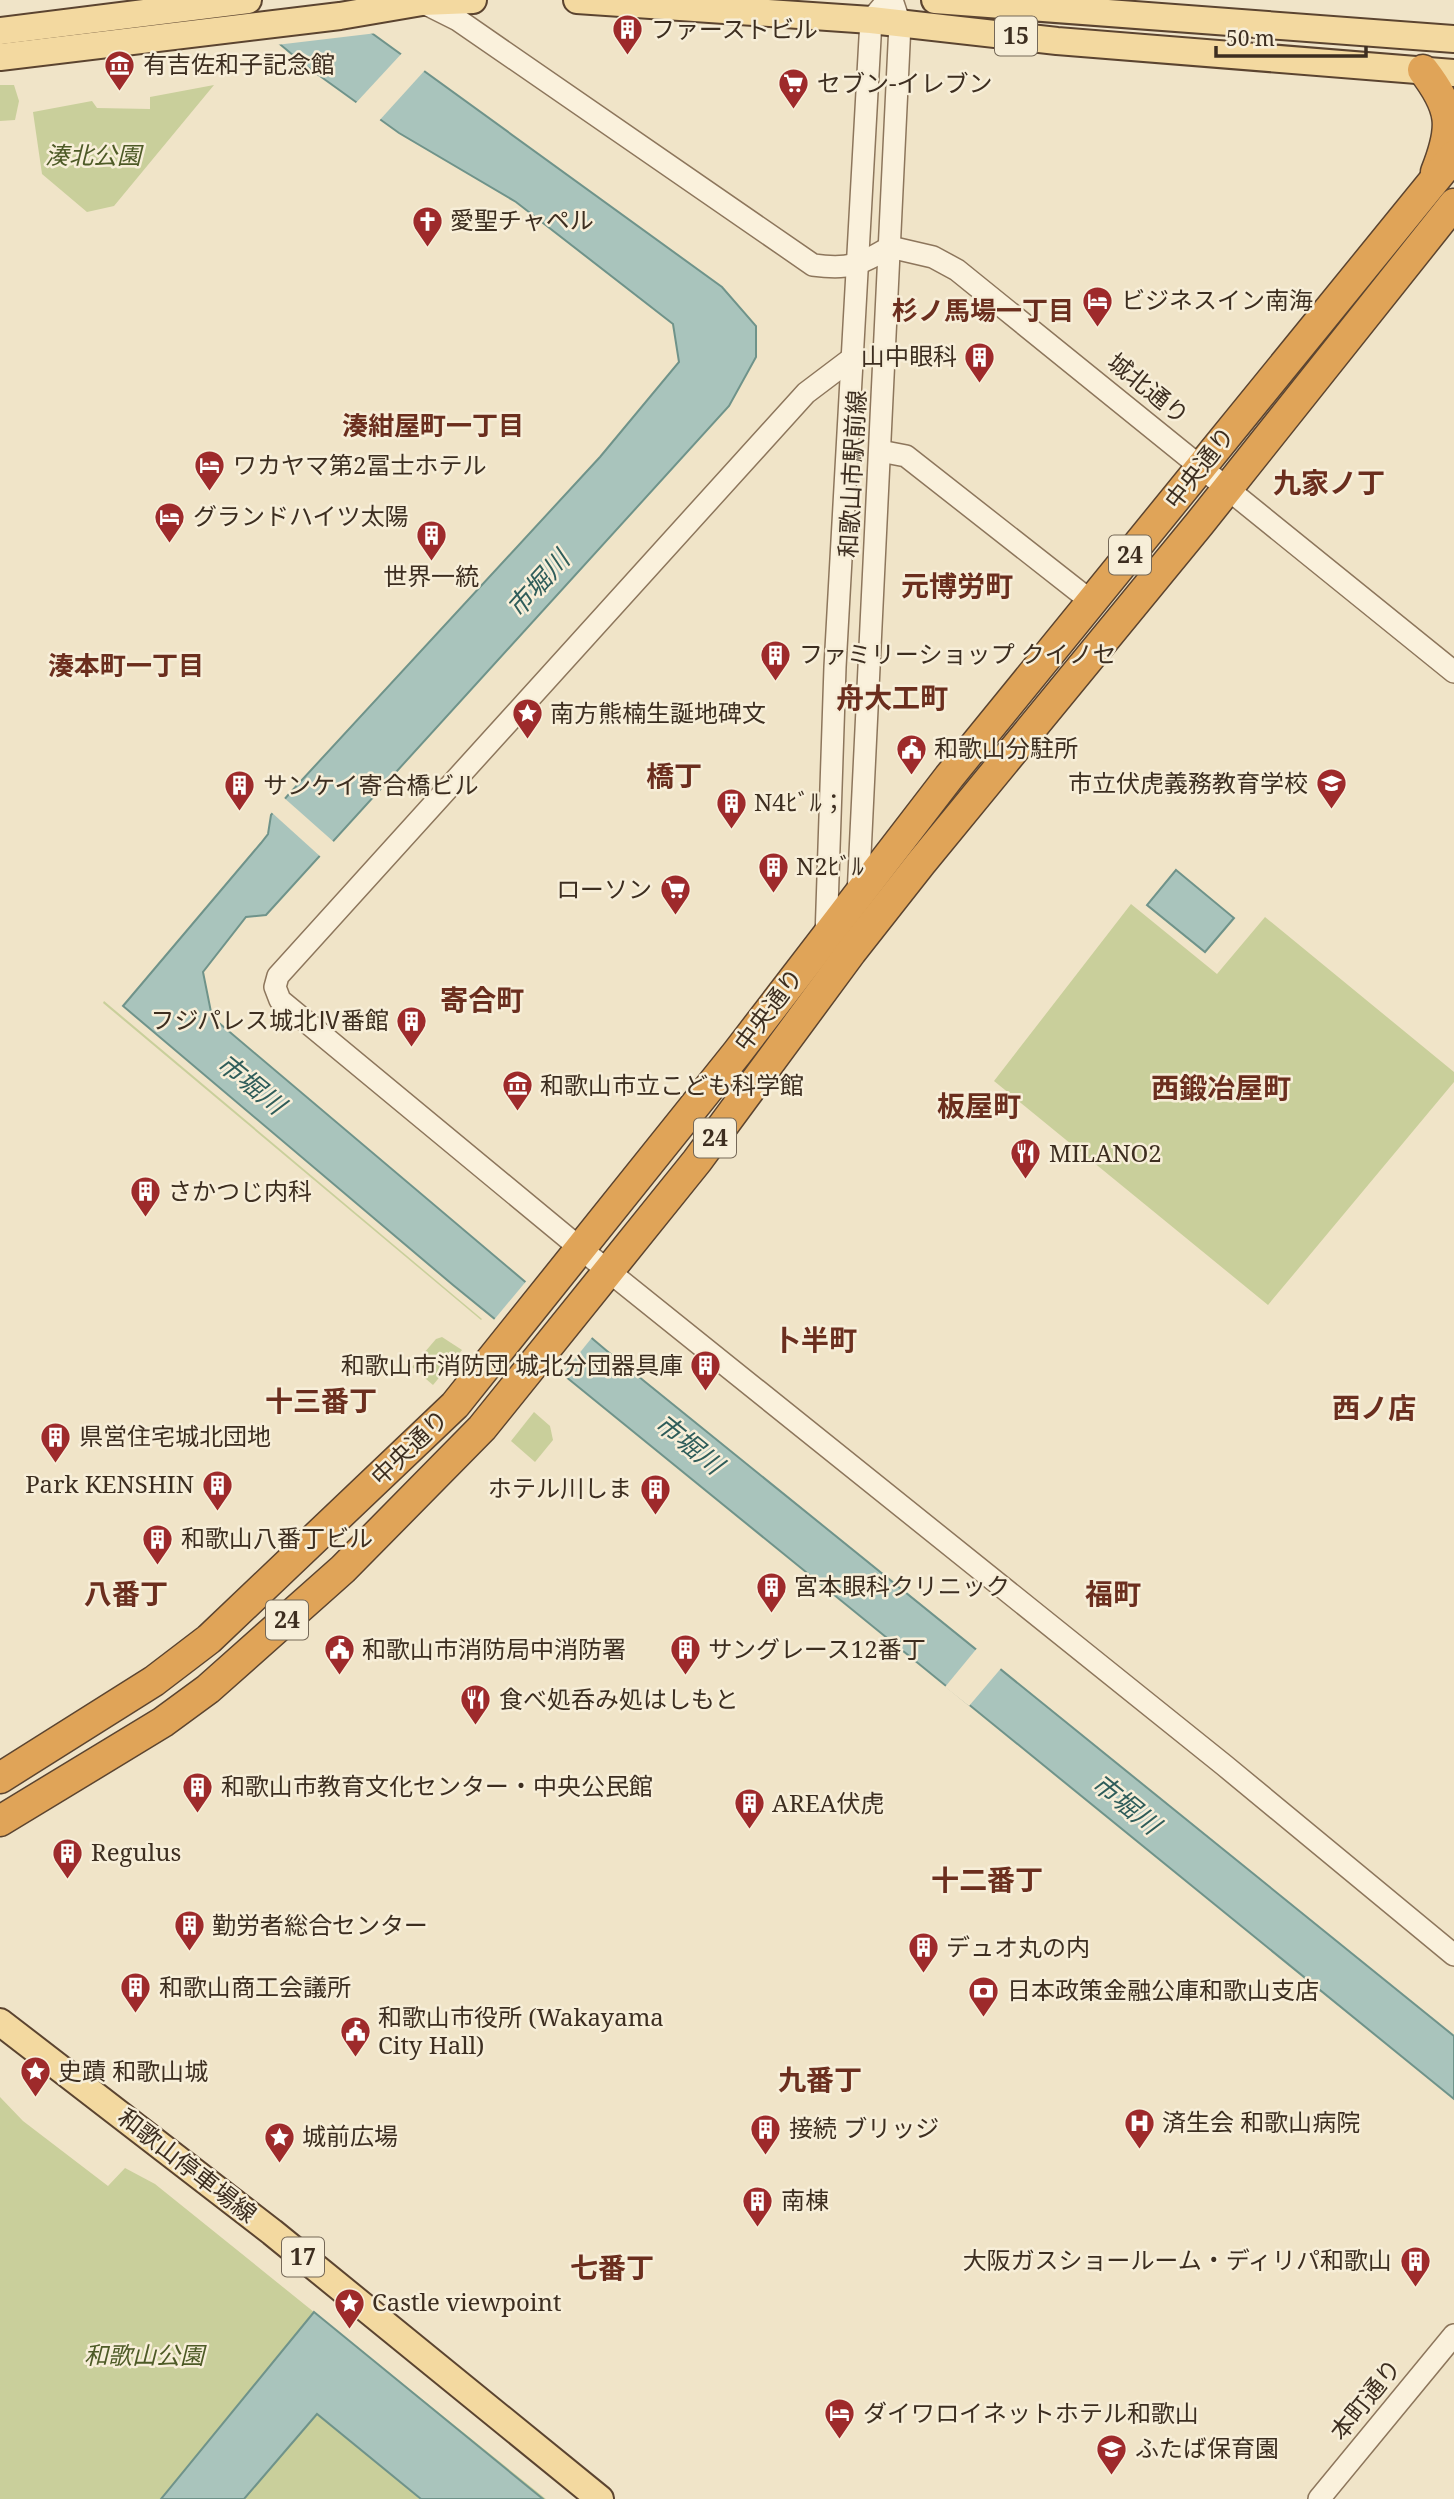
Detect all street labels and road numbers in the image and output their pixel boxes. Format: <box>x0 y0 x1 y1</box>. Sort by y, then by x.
road number: 15 <box>995 17 1037 56</box>
street label: 城北通り <box>1101 345 1197 431</box>
street label: 和歌山市駅前線 <box>831 389 872 559</box>
street label: 中央通り <box>1156 419 1241 515</box>
road number: 24 <box>1109 536 1151 575</box>
street label: 中央通り <box>726 961 810 1057</box>
road number: 24 <box>694 1119 736 1158</box>
street label: 中央通り <box>363 1402 455 1492</box>
road number: 24 <box>266 1600 308 1639</box>
street label: 和歌山停車場線 <box>112 2100 264 2230</box>
road number: 17 <box>282 2238 324 2276</box>
street label: 本町通り <box>1322 2351 1408 2447</box>

